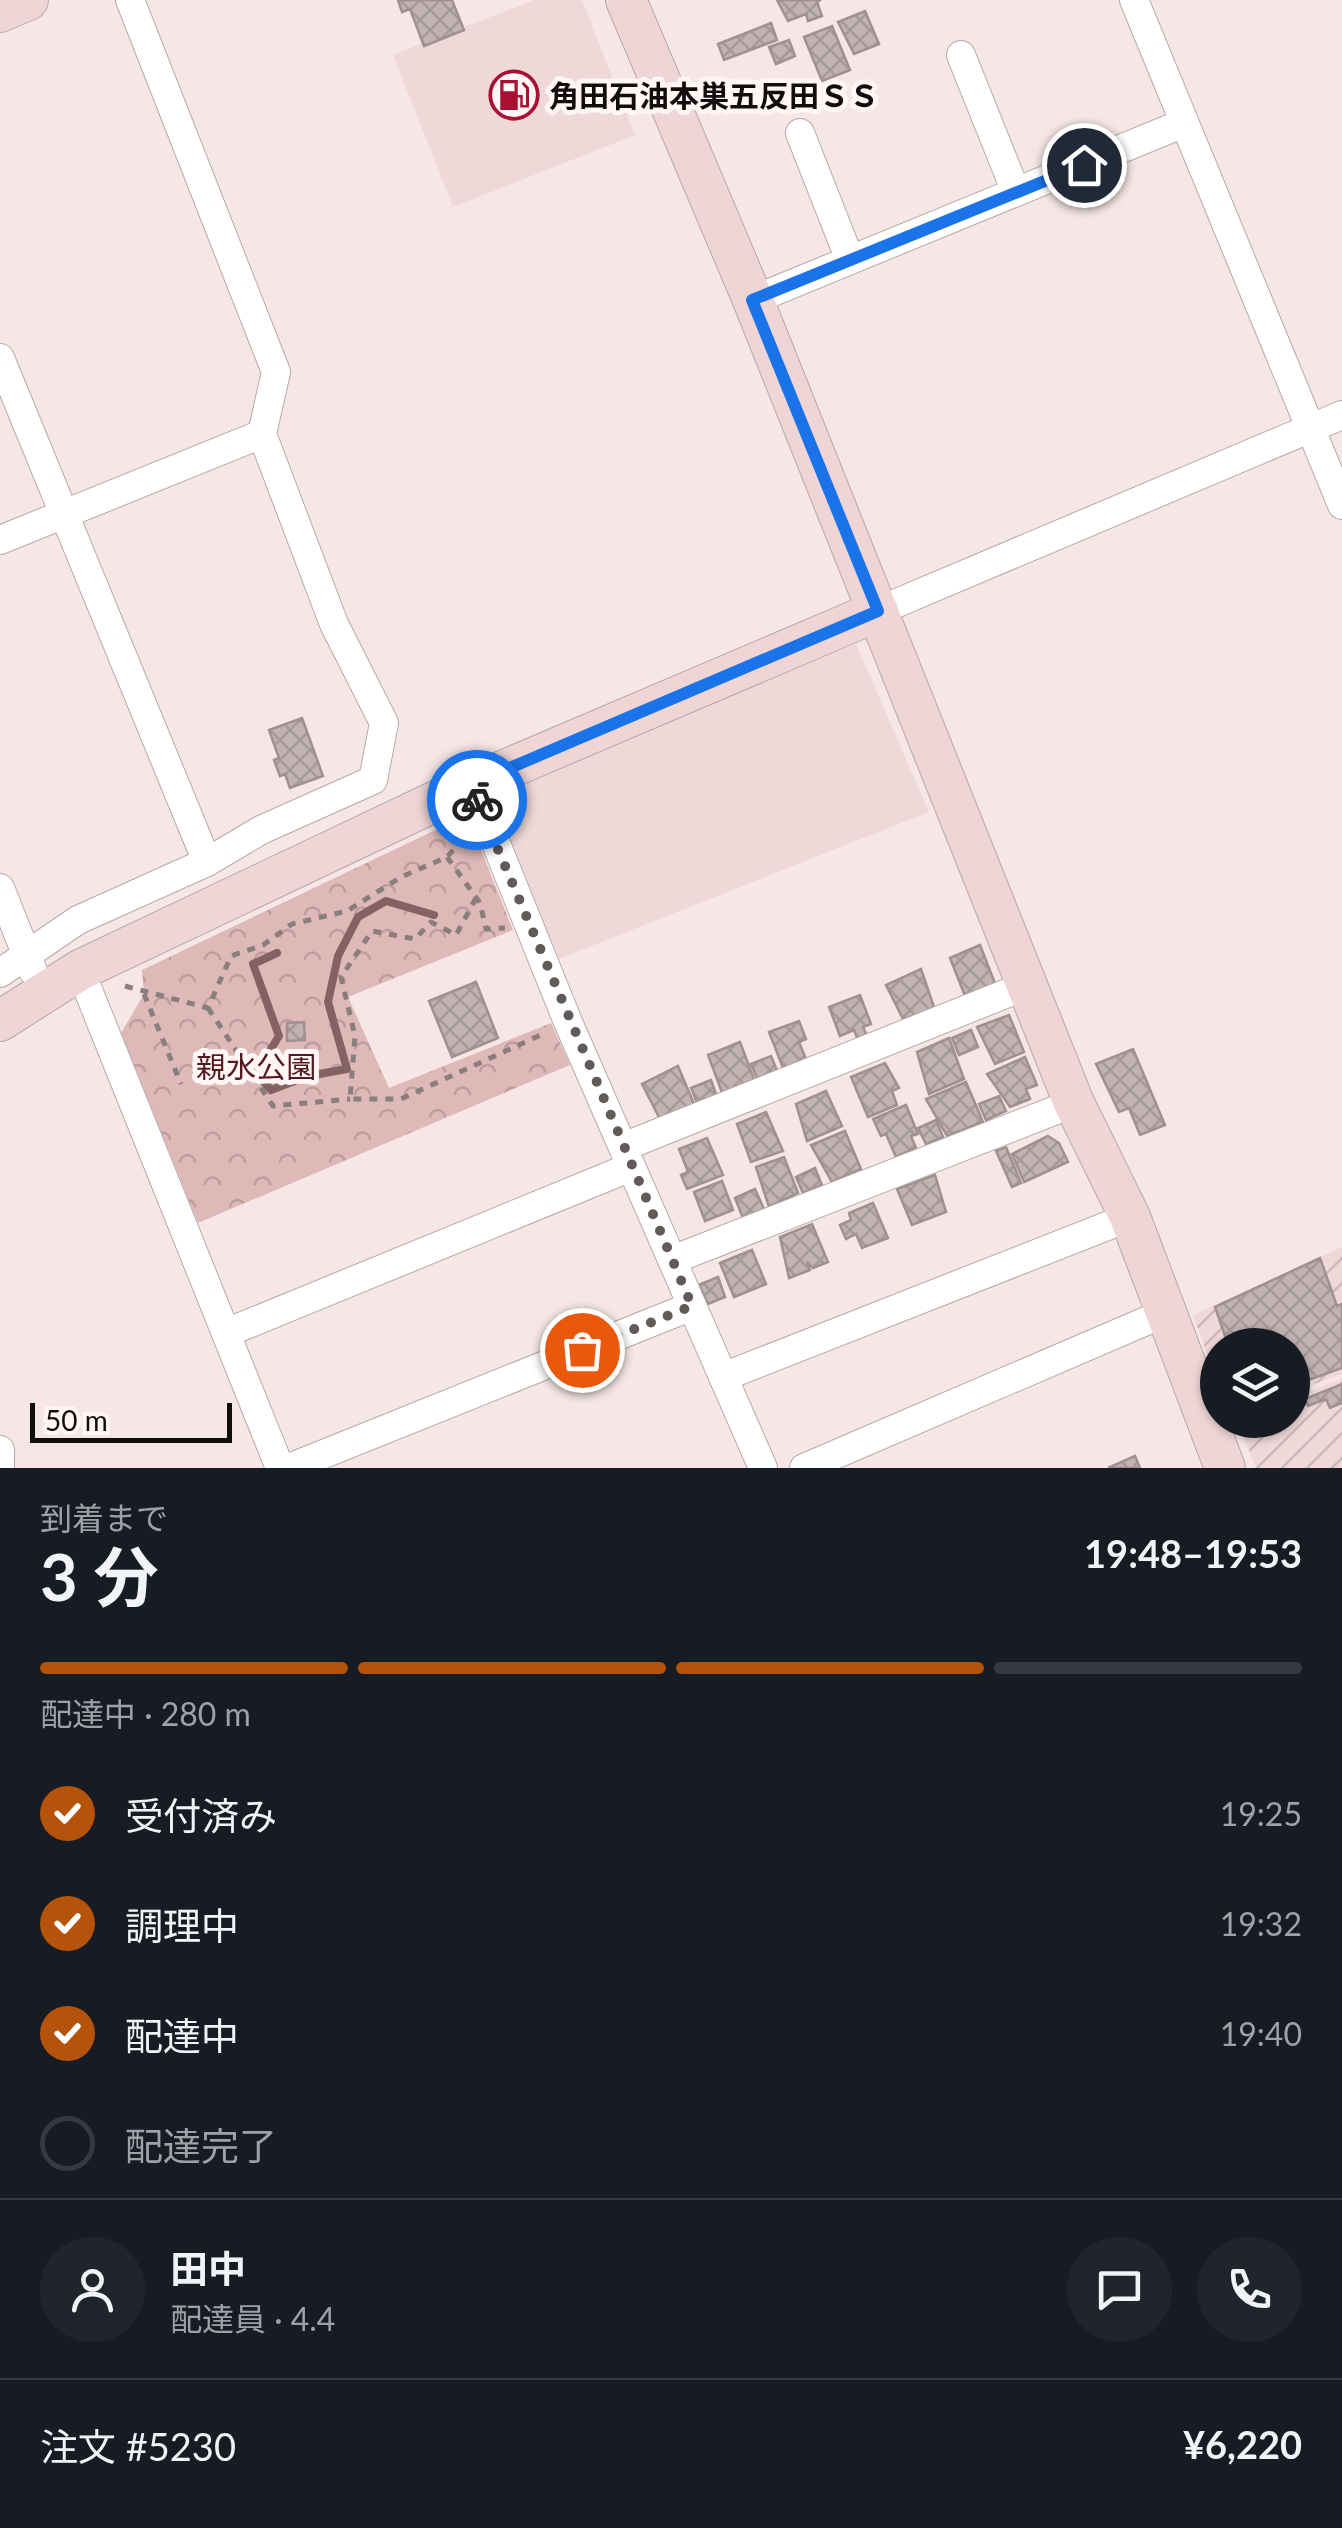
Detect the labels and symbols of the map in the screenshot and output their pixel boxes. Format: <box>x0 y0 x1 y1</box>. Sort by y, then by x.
fuel station icon: 角田石油本巣五反田ＳＳ <box>488 69 540 121</box>
place label: 角田石油本巣五反田ＳＳ <box>549 77 879 113</box>
pin <box>1042 123 1127 208</box>
courier <box>427 750 527 850</box>
park label: 親水公園 <box>196 1048 316 1084</box>
pin <box>540 1308 625 1393</box>
scale bar <box>30 1398 232 1442</box>

